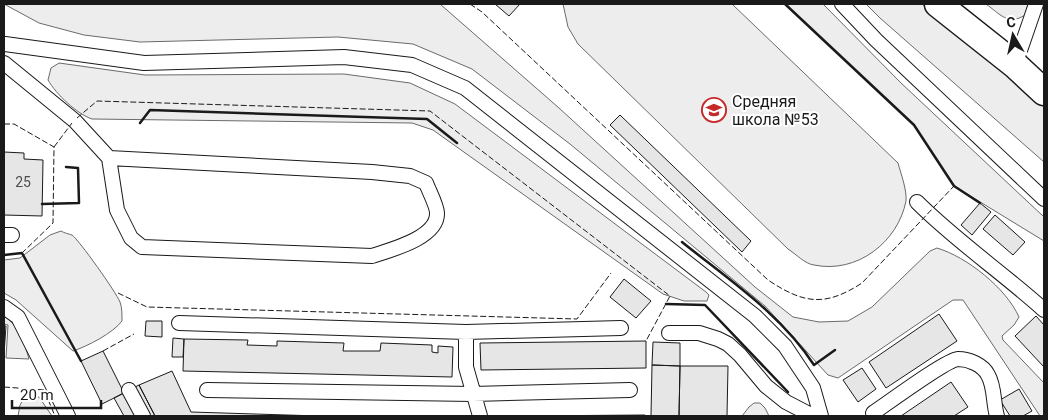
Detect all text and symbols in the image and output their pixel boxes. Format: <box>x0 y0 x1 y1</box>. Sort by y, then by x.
north arrow <box>988 10 1038 60</box>
text: С <box>1005 14 1017 31</box>
place label: Средняя школа №53 <box>732 92 819 129</box>
school or university icon: Средняя школа №53 <box>701 97 727 123</box>
house number: 25 <box>15 174 31 190</box>
scale bar <box>12 378 101 410</box>
text: 20 m <box>20 386 54 404</box>

